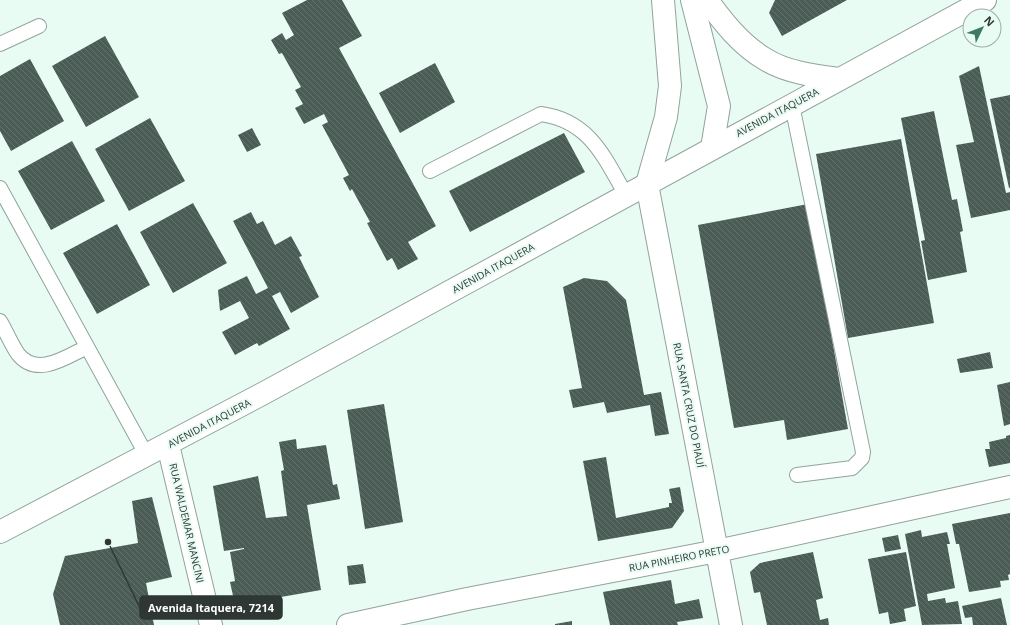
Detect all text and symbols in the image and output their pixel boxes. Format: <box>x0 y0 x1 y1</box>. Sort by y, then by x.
north arrow <box>962 8 1002 48</box>
text: N <box>981 12 998 29</box>
street label: AVENIDA ITAQUERA <box>733 84 822 140</box>
street label: AVENIDA ITAQUERA <box>449 239 537 296</box>
street label: RUA SANTA CRUZ DO PIAUÍ <box>670 341 708 469</box>
street label: AVENIDA ITAQUERA <box>165 395 254 451</box>
street label: RUA WALDEMAR MANCINI <box>166 462 208 584</box>
street label: RUA PINHEIRO PRETO <box>628 541 731 575</box>
callout: Avenida Itaquera, 7214 <box>140 596 282 619</box>
text: Avenida Itaquera, 7214 <box>148 600 275 615</box>

